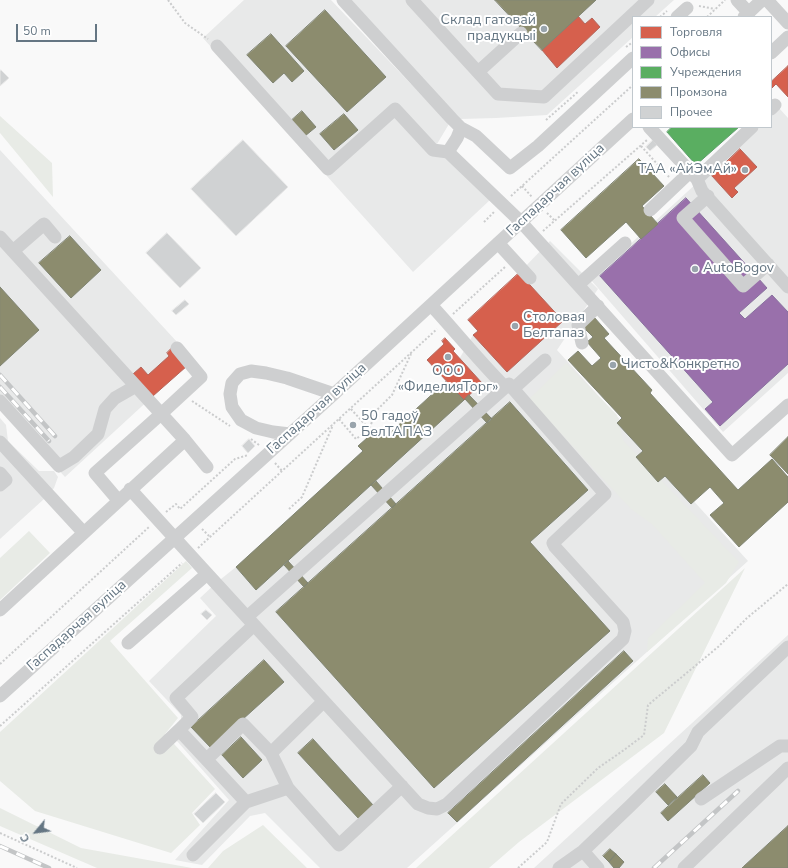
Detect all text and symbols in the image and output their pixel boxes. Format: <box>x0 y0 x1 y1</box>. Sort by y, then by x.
place label: Склад гатовай прадукцыі <box>441 13 536 46</box>
scale bar <box>18 16 99 42</box>
legend <box>632 16 772 128</box>
text: 50 m <box>23 23 51 39</box>
marker: Склад гатовай прадукцыі <box>539 24 549 34</box>
text: Торговля <box>670 24 722 40</box>
text: Офисы <box>670 44 710 60</box>
text: Учреждения <box>670 64 742 80</box>
text: Промзона <box>670 84 727 100</box>
text: Прочее <box>670 104 713 120</box>
street label: Гаспадарчая вуліца <box>503 140 609 240</box>
place label: ТАА «АйЭмАй» <box>638 162 737 178</box>
marker: ТАА «АйЭмАй» <box>740 165 750 175</box>
place label: AutoBogov <box>703 261 774 277</box>
marker: AutoBogov <box>690 264 700 274</box>
place label: Столовая Белтапаз <box>523 310 585 342</box>
marker: Столовая Белтапаз <box>510 321 520 331</box>
marker: ООО «ФиделияТорг» <box>443 352 453 362</box>
place label: Чисто&Конкретно <box>621 357 740 373</box>
street label: Гаспадарчая вуліца <box>264 360 370 458</box>
marker: Чисто&Конкретно <box>608 360 618 370</box>
place label: ООО «ФиделияТорг» <box>398 364 498 396</box>
place label: 50 гадоў БелТАПАЗ <box>361 409 432 442</box>
marker: 50 гадоў БелТАПАЗ <box>348 420 358 430</box>
street label: Гаспадарчая вуліца <box>24 577 130 675</box>
north arrow <box>16 812 56 852</box>
text: С <box>17 831 33 845</box>

